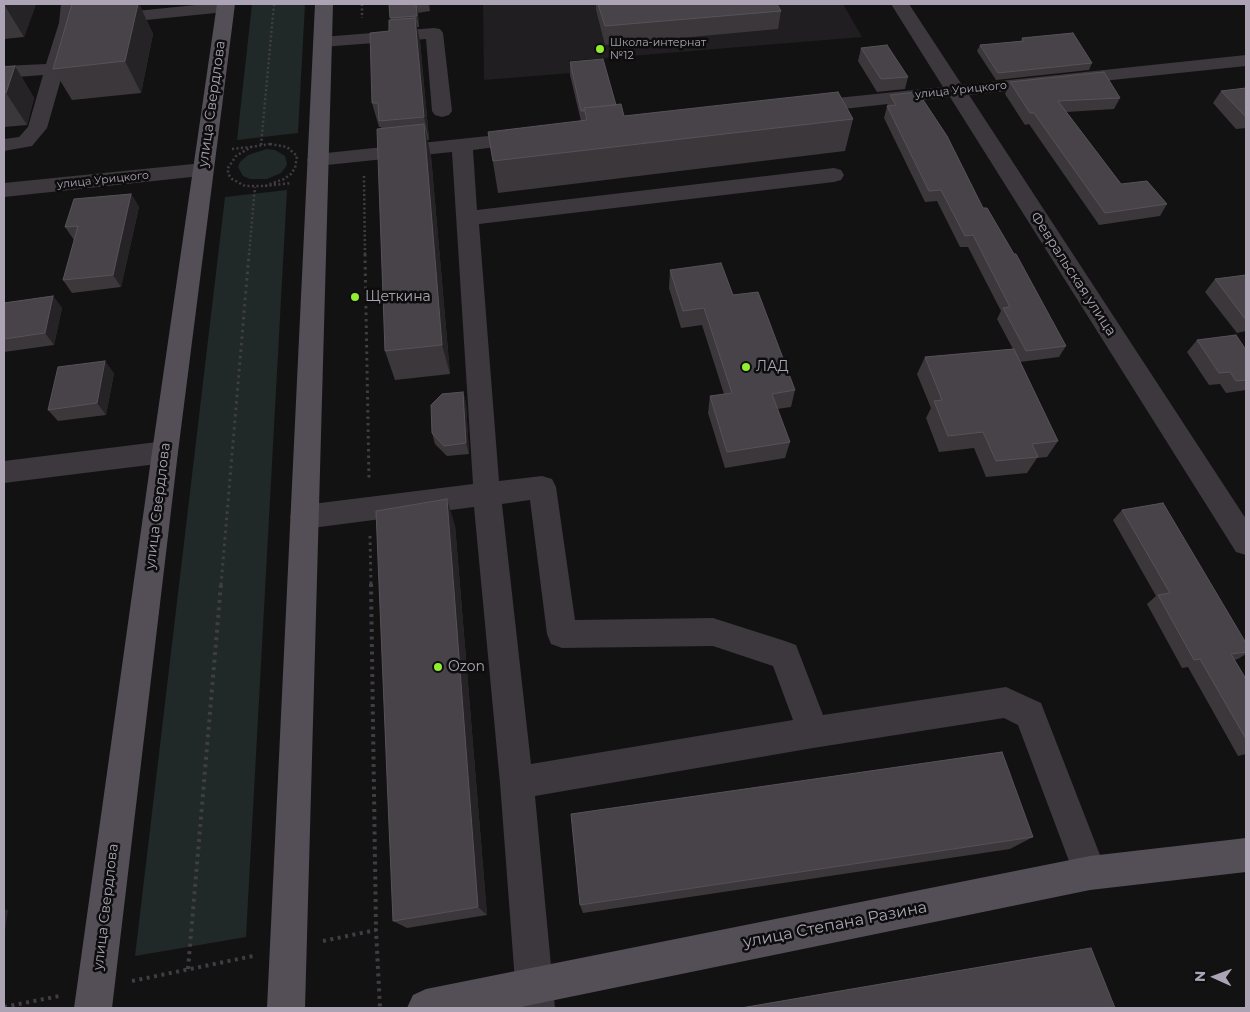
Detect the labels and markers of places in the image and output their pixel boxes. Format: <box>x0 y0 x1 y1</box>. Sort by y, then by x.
place label: Школа-интернат №12 <box>610 36 706 62</box>
marker: Школа-интернат №12 <box>594 43 606 55</box>
place label: Щеткина <box>365 289 431 305</box>
marker: Щеткина <box>349 291 361 303</box>
place label: ЛАД <box>756 359 789 375</box>
marker: ЛАД <box>740 361 752 373</box>
place label: Ozon <box>448 659 485 675</box>
marker: Ozon <box>432 661 444 673</box>

